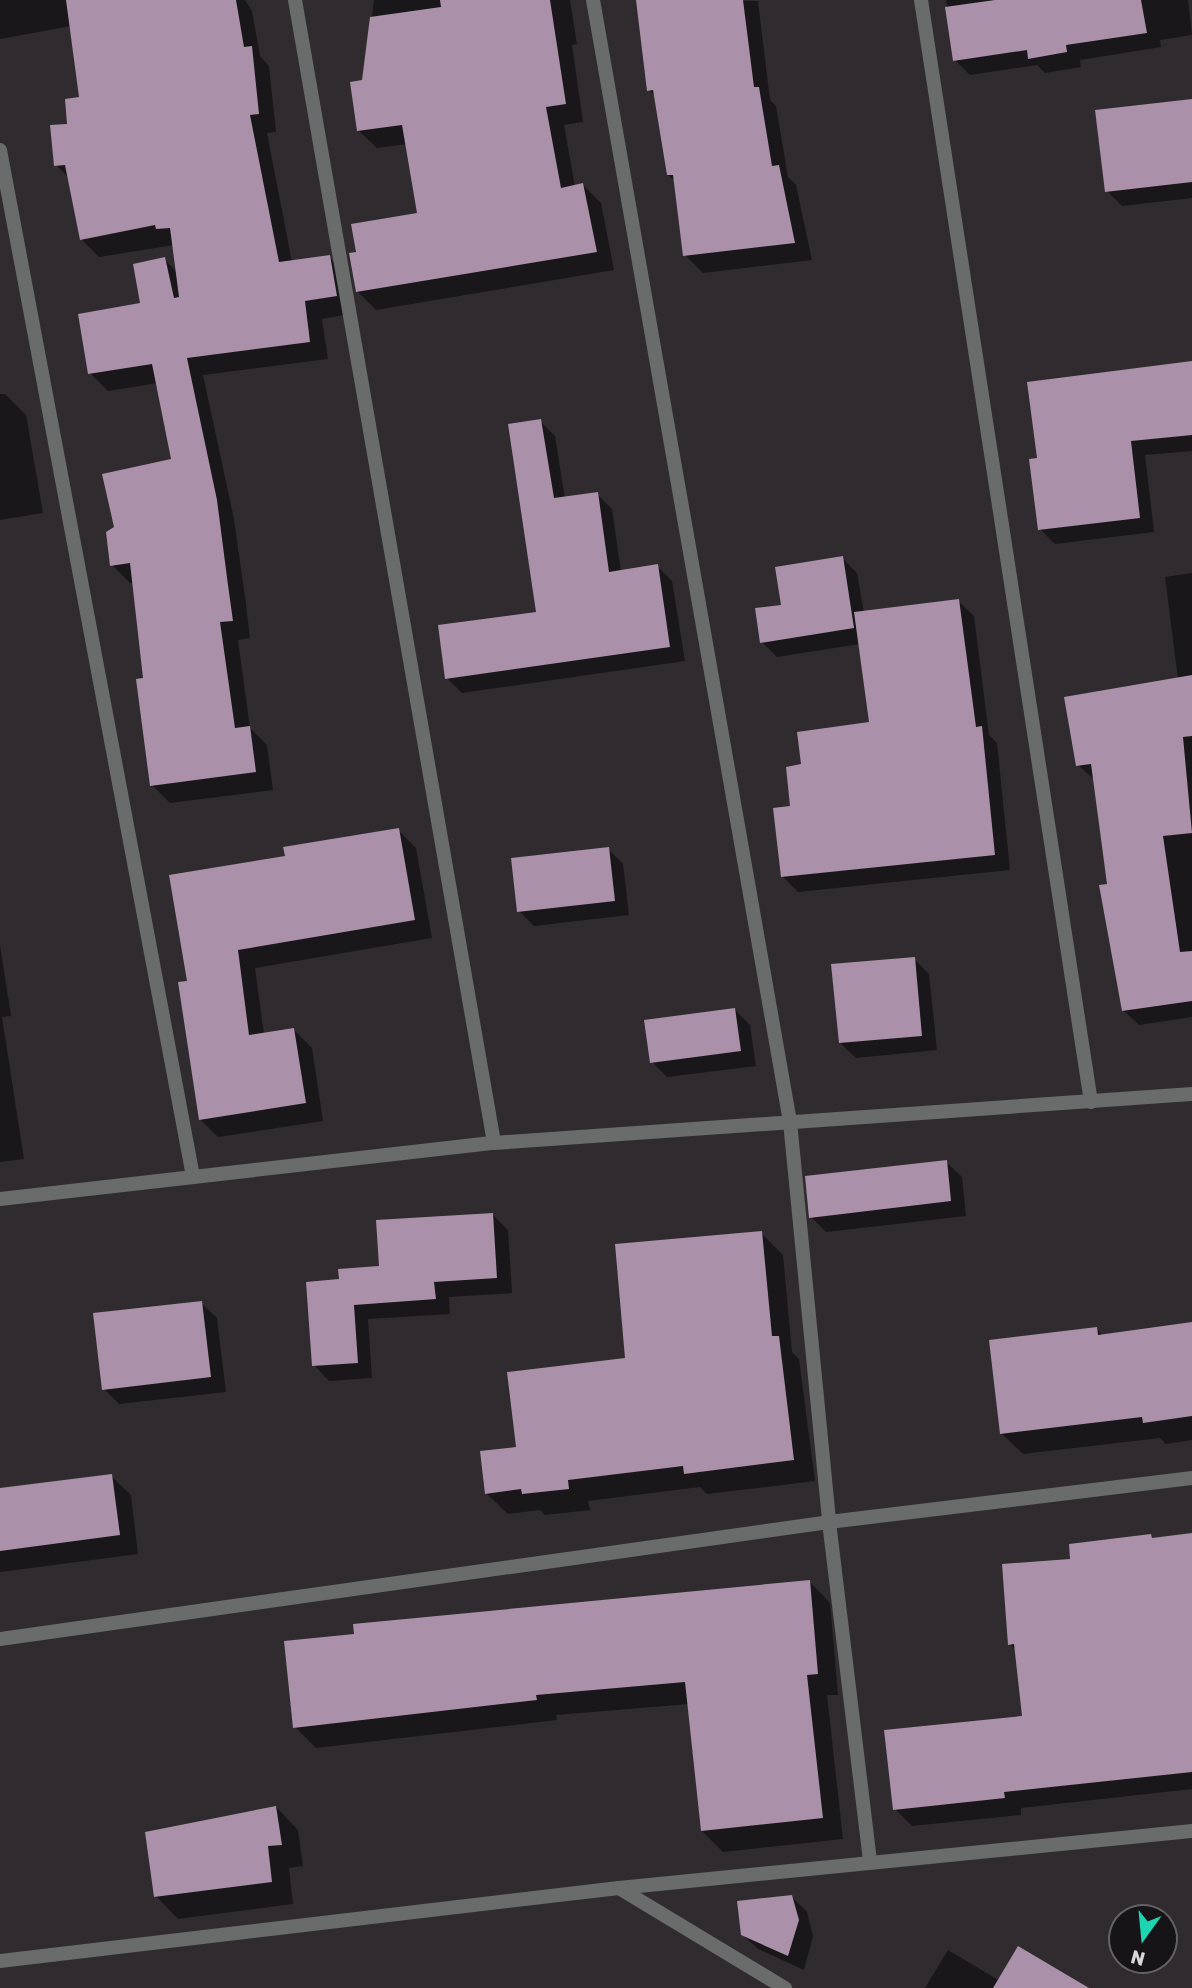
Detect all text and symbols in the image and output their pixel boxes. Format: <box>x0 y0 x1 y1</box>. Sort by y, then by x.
north arrow <box>1108 1904 1178 1974</box>
text: N <box>1128 1945 1148 1971</box>

